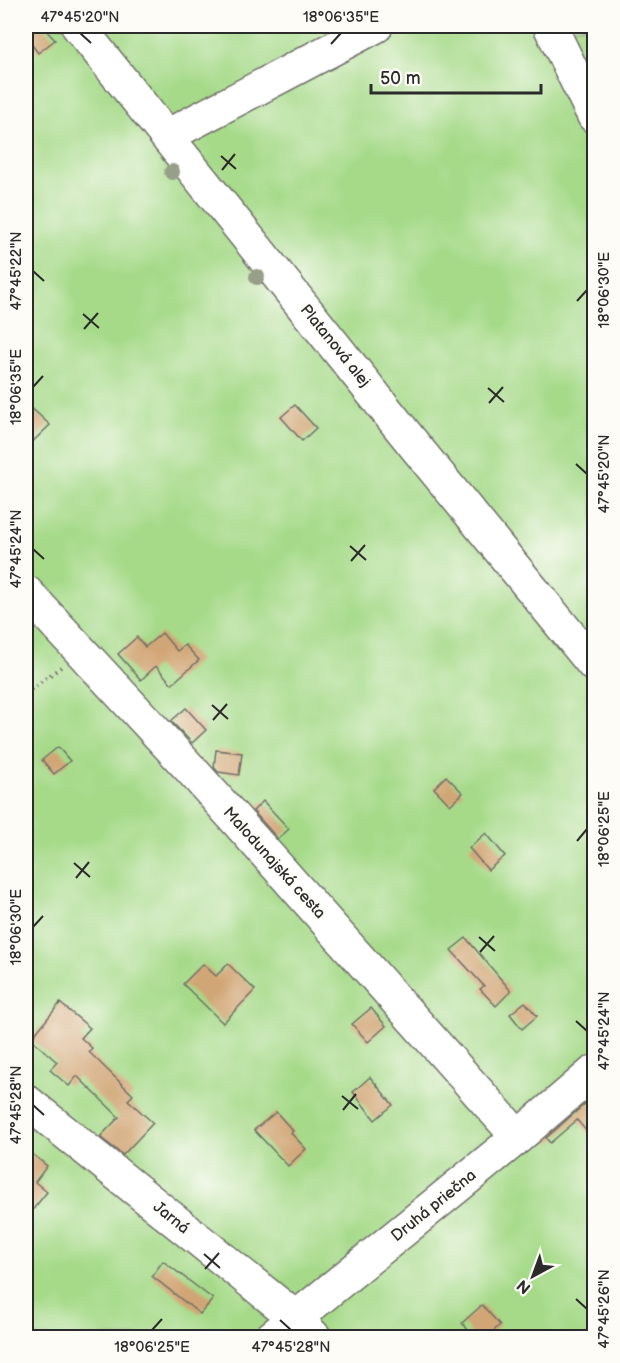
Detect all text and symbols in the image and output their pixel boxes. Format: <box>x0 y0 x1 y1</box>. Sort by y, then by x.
text: 47°45'20"N <box>40 8 120 27</box>
text: 18°06'35"E <box>303 8 379 27</box>
scale bar <box>371 57 540 95</box>
text: 50 m <box>380 68 421 89</box>
text: 47°45'22"N <box>7 231 26 311</box>
text: 18°06'30"E <box>595 252 614 328</box>
street label: Platanová alej <box>296 301 374 391</box>
text: 18°06'35"E <box>7 349 26 425</box>
text: 47°45'20"N <box>595 434 614 514</box>
text: 47°45'24"N <box>7 509 26 589</box>
text: 18°06'25"E <box>595 791 614 867</box>
street label: Malodunajská cesta <box>219 803 329 923</box>
text: 18°06'30"E <box>7 889 26 965</box>
text: 47°45'24"N <box>595 991 614 1071</box>
text: 47°45'28"N <box>7 1065 26 1145</box>
street label: Druhá priečna <box>388 1166 480 1246</box>
street label: Jarná <box>149 1198 193 1238</box>
north arrow <box>503 1246 563 1306</box>
text: 47°45'26"N <box>595 1269 614 1349</box>
text: N <box>513 1275 535 1297</box>
text: 18°06'25"E <box>114 1338 190 1357</box>
text: 47°45'28"N <box>251 1338 331 1357</box>

